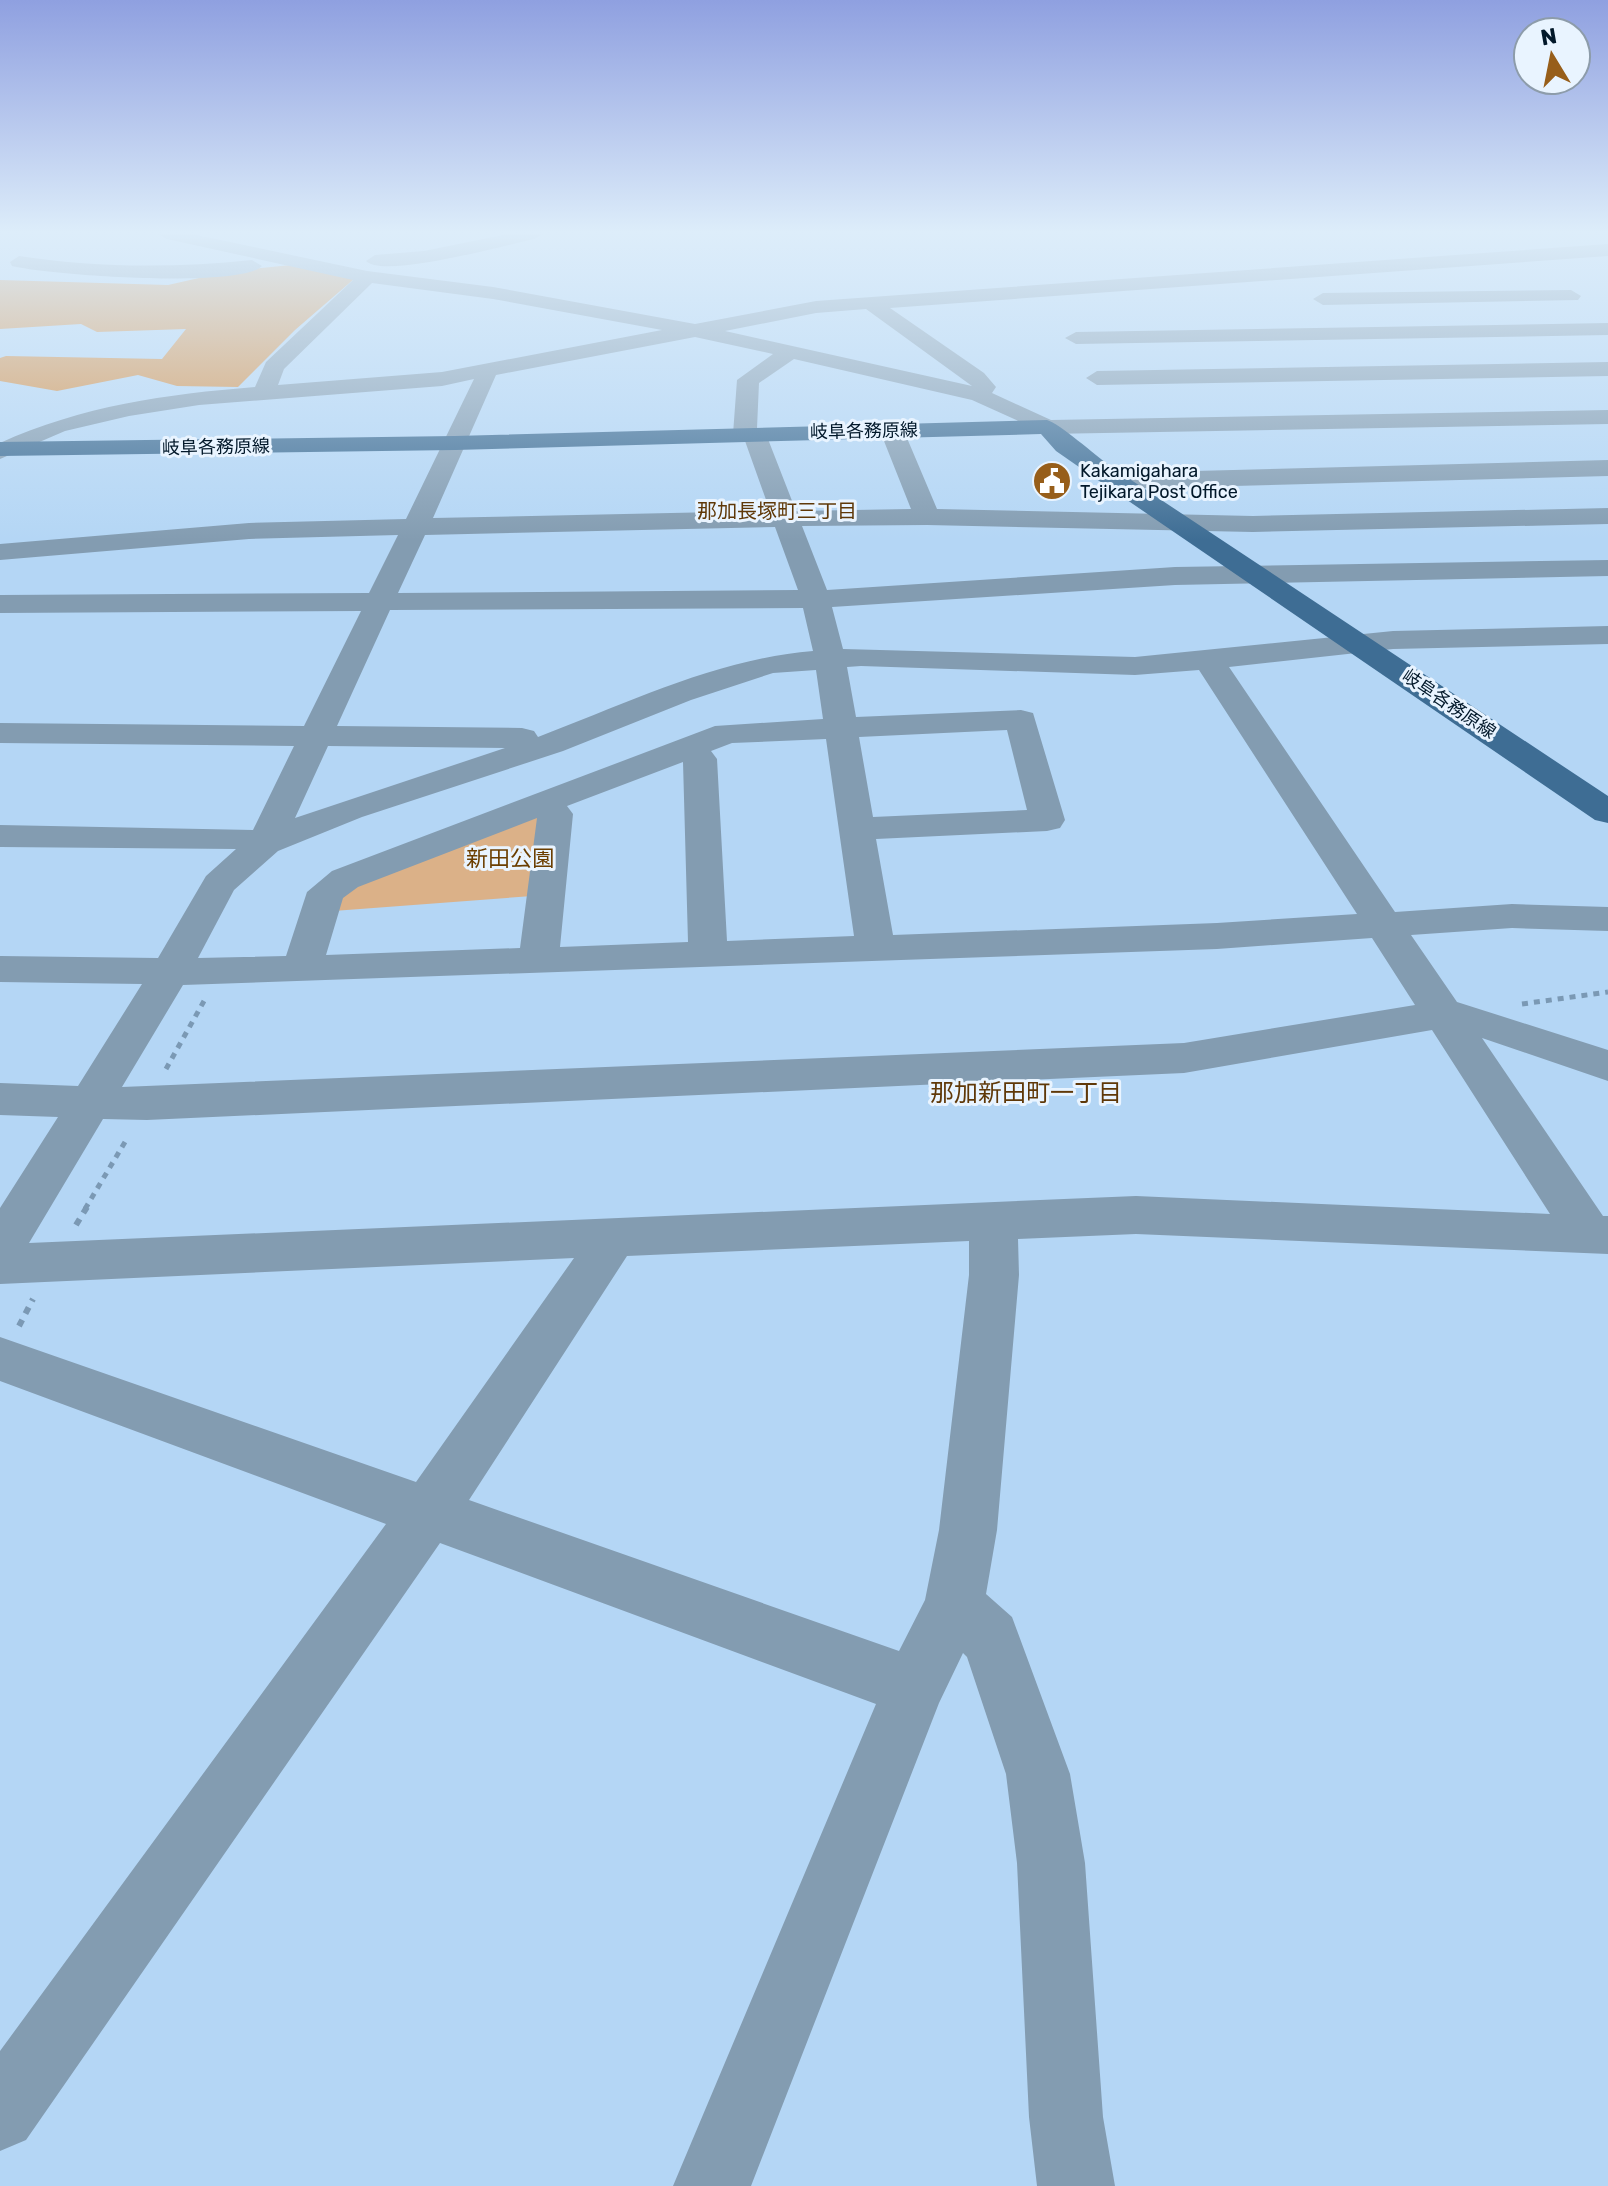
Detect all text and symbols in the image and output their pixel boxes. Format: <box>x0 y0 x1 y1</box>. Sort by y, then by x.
north arrow <box>1512 16 1592 96</box>
text: N <box>1538 22 1559 51</box>
street label: 岐阜各務原線 <box>810 419 918 443</box>
street label: 岐阜各務原線 <box>162 435 270 459</box>
public building icon: Kakamigahara Tejikara Post Office <box>1031 460 1073 502</box>
place label: Kakamigahara Tejikara Post Office <box>1080 460 1238 503</box>
district label: 那加長塚町三丁目 <box>697 499 857 523</box>
street label: 岐阜各務原線 <box>1398 665 1500 743</box>
park label: 新田公園 <box>466 845 554 872</box>
district label: 那加新田町一丁目 <box>930 1079 1122 1107</box>

